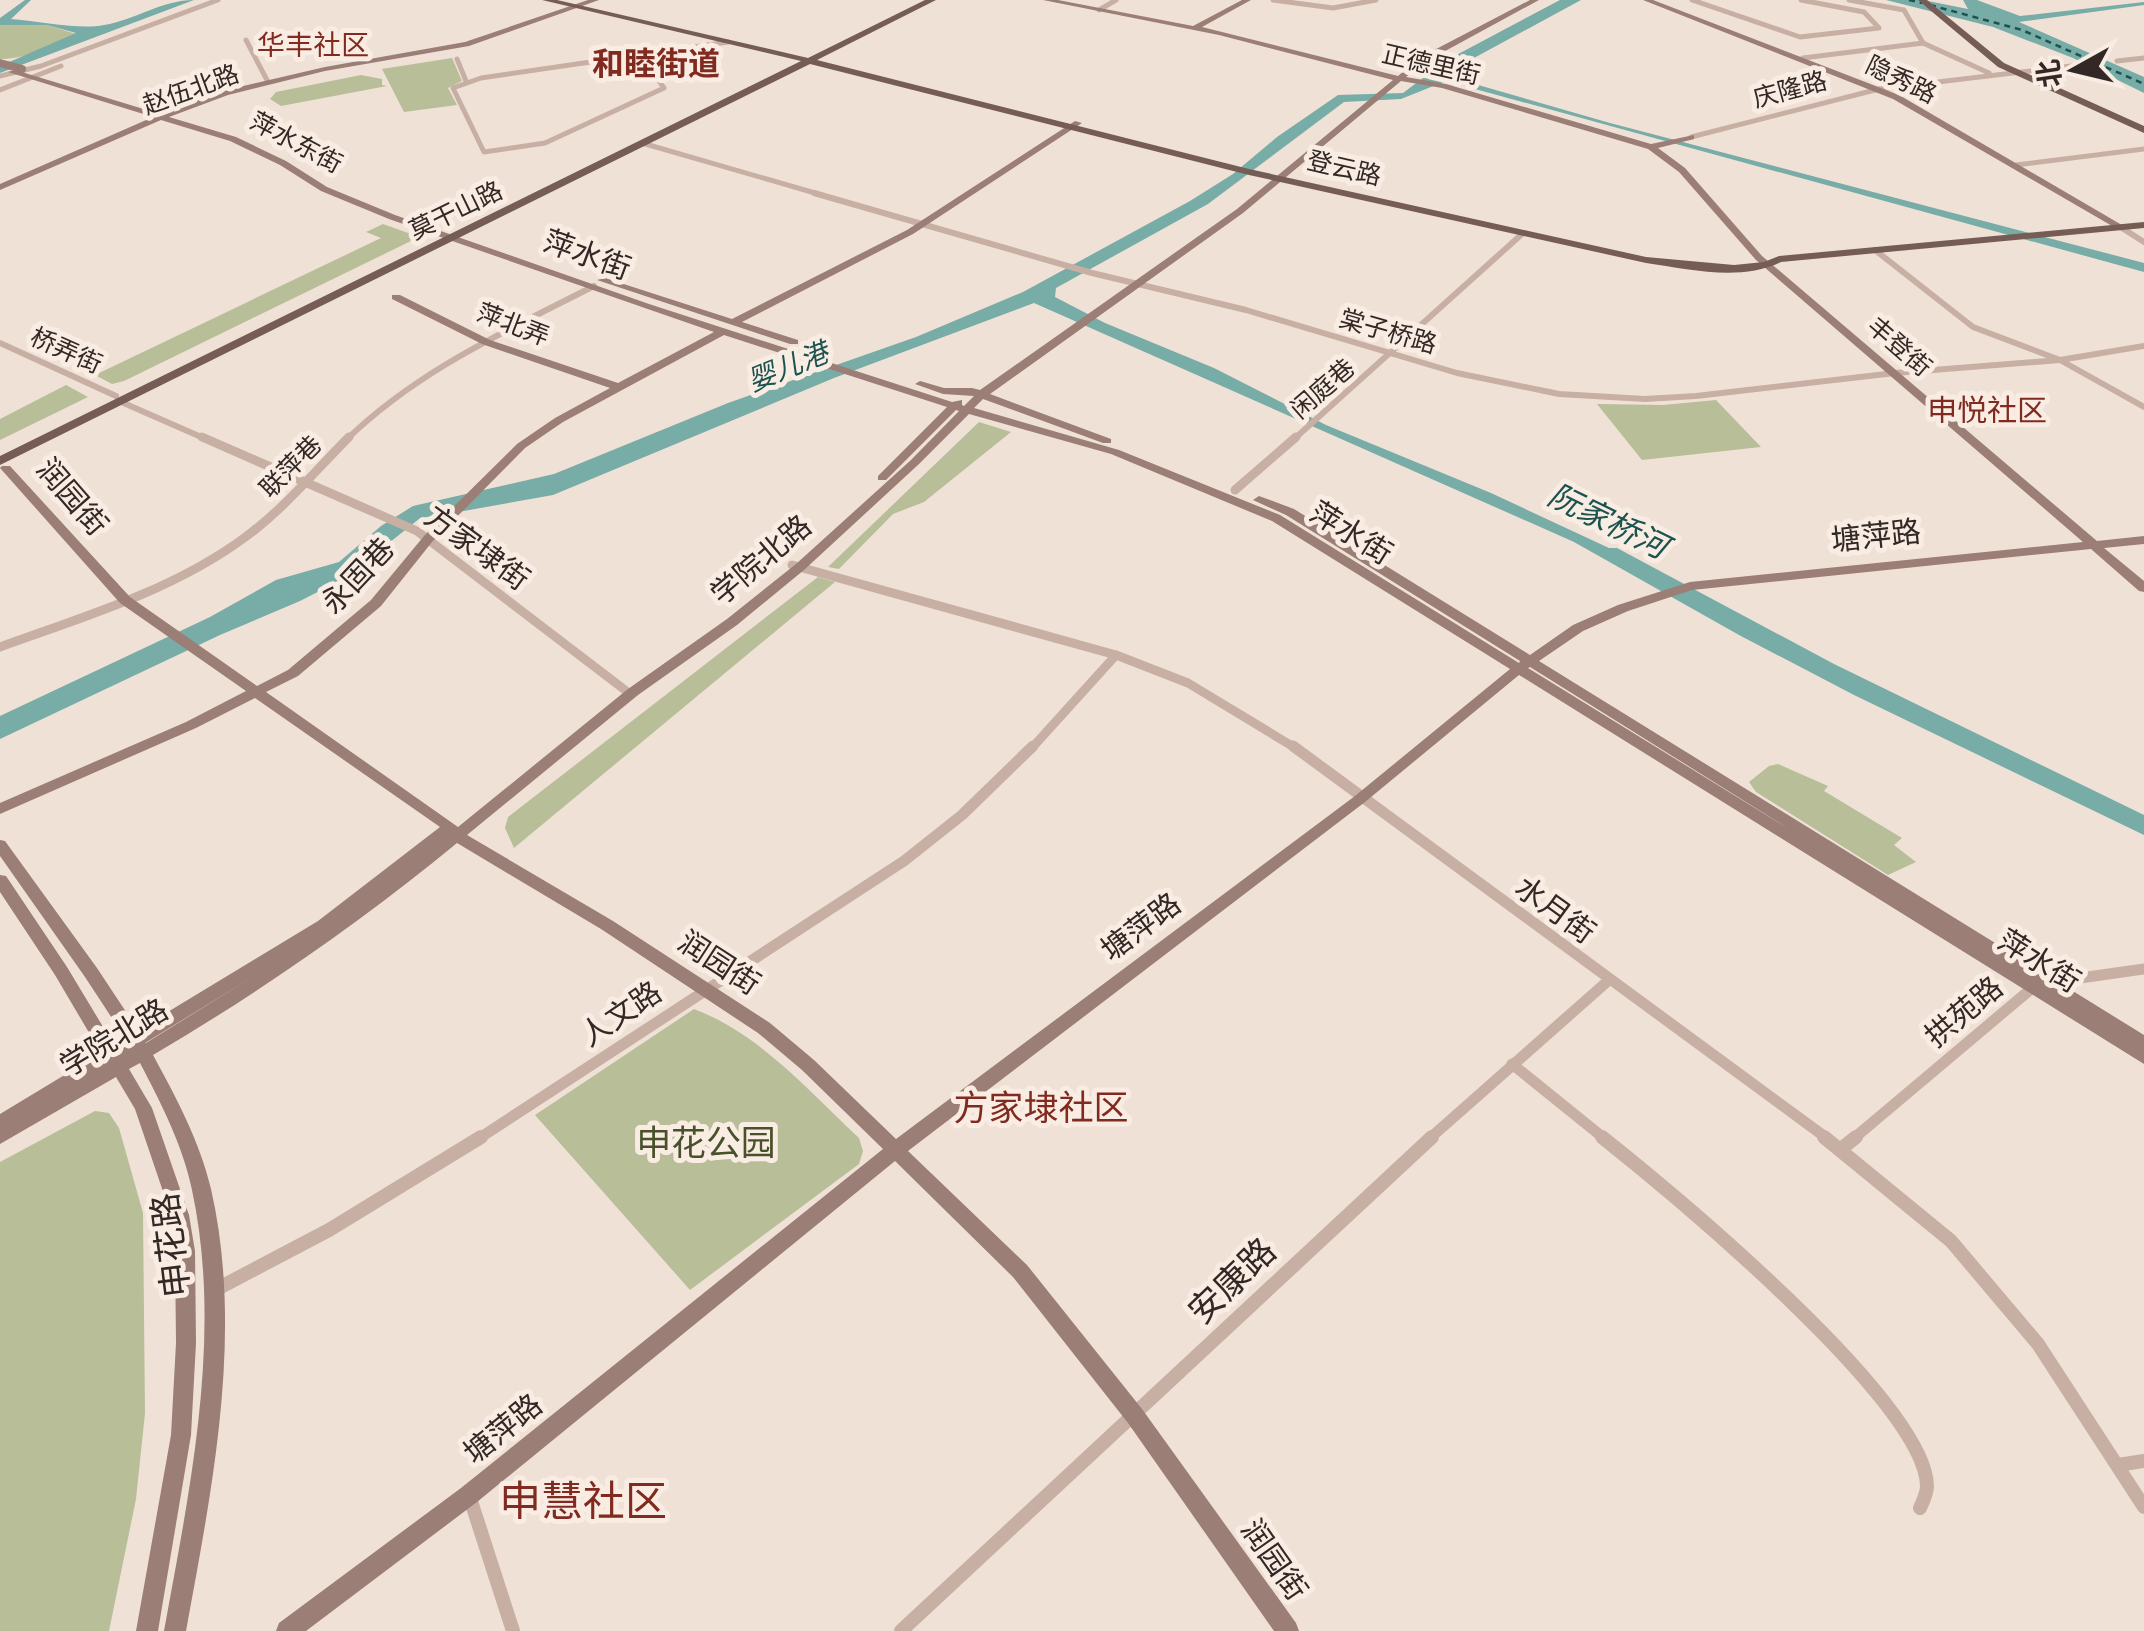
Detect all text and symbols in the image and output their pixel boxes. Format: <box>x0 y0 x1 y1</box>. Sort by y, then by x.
north arrow <box>2024 20 2124 120</box>
district label: 华丰社区 <box>257 29 369 62</box>
street label: 正德里街 <box>1379 39 1483 91</box>
district label: 和睦街道 <box>592 45 720 83</box>
street label: 隐秀路 <box>1861 50 1941 110</box>
text: 北 <box>2031 57 2068 90</box>
street label: 赵伍北路 <box>139 59 243 121</box>
street label: 庆隆路 <box>1750 66 1830 114</box>
street label: 萍水东街 <box>245 106 347 180</box>
street label: 登云路 <box>1304 146 1384 192</box>
street label: 莫干山路 <box>404 176 508 246</box>
street label: 萍水街 <box>539 223 635 287</box>
street label: 萍北弄 <box>473 298 553 352</box>
street label: 棠子桥路 <box>1336 304 1440 360</box>
street label: 丰登街 <box>1861 311 1937 383</box>
street label: 桥弄街 <box>26 322 106 380</box>
water label: 婴儿港 <box>743 334 837 398</box>
street label: 闲庭巷 <box>1285 353 1361 425</box>
district label: 申悦社区 <box>1927 393 2047 429</box>
street label: 联萍巷 <box>254 430 328 504</box>
street label: 润园街 <box>29 451 115 543</box>
water label: 阮家桥河 <box>1542 476 1679 569</box>
street label: 萍水街 <box>1303 494 1399 572</box>
street label: 方家埭街 <box>418 498 536 598</box>
street label: 学院北路 <box>703 508 819 612</box>
street label: 塘萍路 <box>1829 513 1923 559</box>
street label: 永固巷 <box>314 531 402 621</box>
street label: 水月街 <box>1508 869 1602 951</box>
street label: 塘萍路 <box>1094 886 1188 968</box>
street label: 萍水街 <box>1991 922 2087 1000</box>
street label: 润园街 <box>671 923 767 1003</box>
street label: 拱苑路 <box>1918 969 2010 1055</box>
street label: 人文路 <box>574 974 668 1054</box>
street label: 学院北路 <box>53 992 175 1084</box>
district label: 方家埭社区 <box>953 1087 1129 1129</box>
park label: 申花公园 <box>636 1122 776 1164</box>
street label: 申花路 <box>144 1190 198 1300</box>
street label: 安康路 <box>1180 1229 1284 1333</box>
street label: 塘萍路 <box>457 1387 549 1471</box>
district label: 申慧社区 <box>499 1477 667 1527</box>
street label: 润园街 <box>1233 1513 1315 1607</box>

